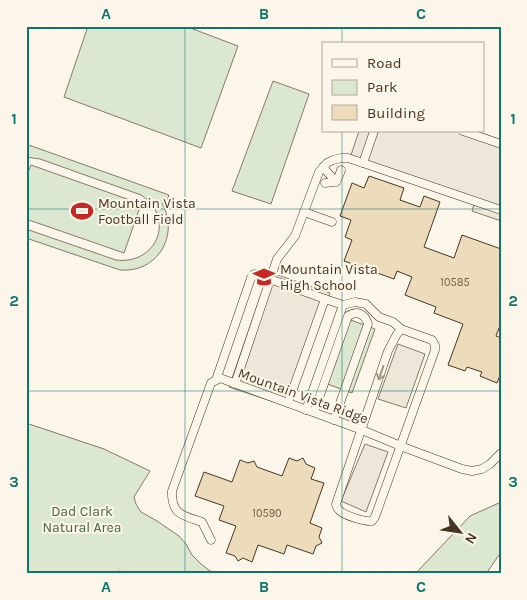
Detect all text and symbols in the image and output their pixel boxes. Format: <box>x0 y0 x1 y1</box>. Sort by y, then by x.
text: A <box>101 4 111 23</box>
text: B <box>259 4 269 23</box>
text: C <box>416 4 426 23</box>
legend <box>322 42 484 132</box>
text: Road <box>367 54 402 72</box>
text: Park <box>367 78 397 96</box>
text: Building <box>367 104 425 122</box>
text: 1 <box>11 109 17 128</box>
text: 1 <box>510 109 516 128</box>
place label: Mountain Vista Football Field <box>98 195 196 228</box>
sports icon: Mountain Vista Football Field <box>69 198 95 224</box>
place label: Mountain Vista High School <box>280 261 378 294</box>
school or university icon: Mountain Vista High School <box>251 264 277 290</box>
house number: 10585 <box>440 276 470 289</box>
text: 2 <box>9 291 19 310</box>
text: 2 <box>508 291 518 310</box>
street label: Mountain Vista Ridge <box>236 365 370 427</box>
one-way arrow <box>376 365 386 381</box>
text: 3 <box>9 472 19 491</box>
text: 3 <box>508 472 518 491</box>
park label: Dad Clark Natural Area <box>42 503 122 536</box>
house number: 10590 <box>252 507 282 520</box>
north arrow <box>434 508 484 558</box>
text: N <box>461 530 481 547</box>
text: A <box>101 577 111 596</box>
text: B <box>259 577 269 596</box>
text: C <box>416 577 426 596</box>

